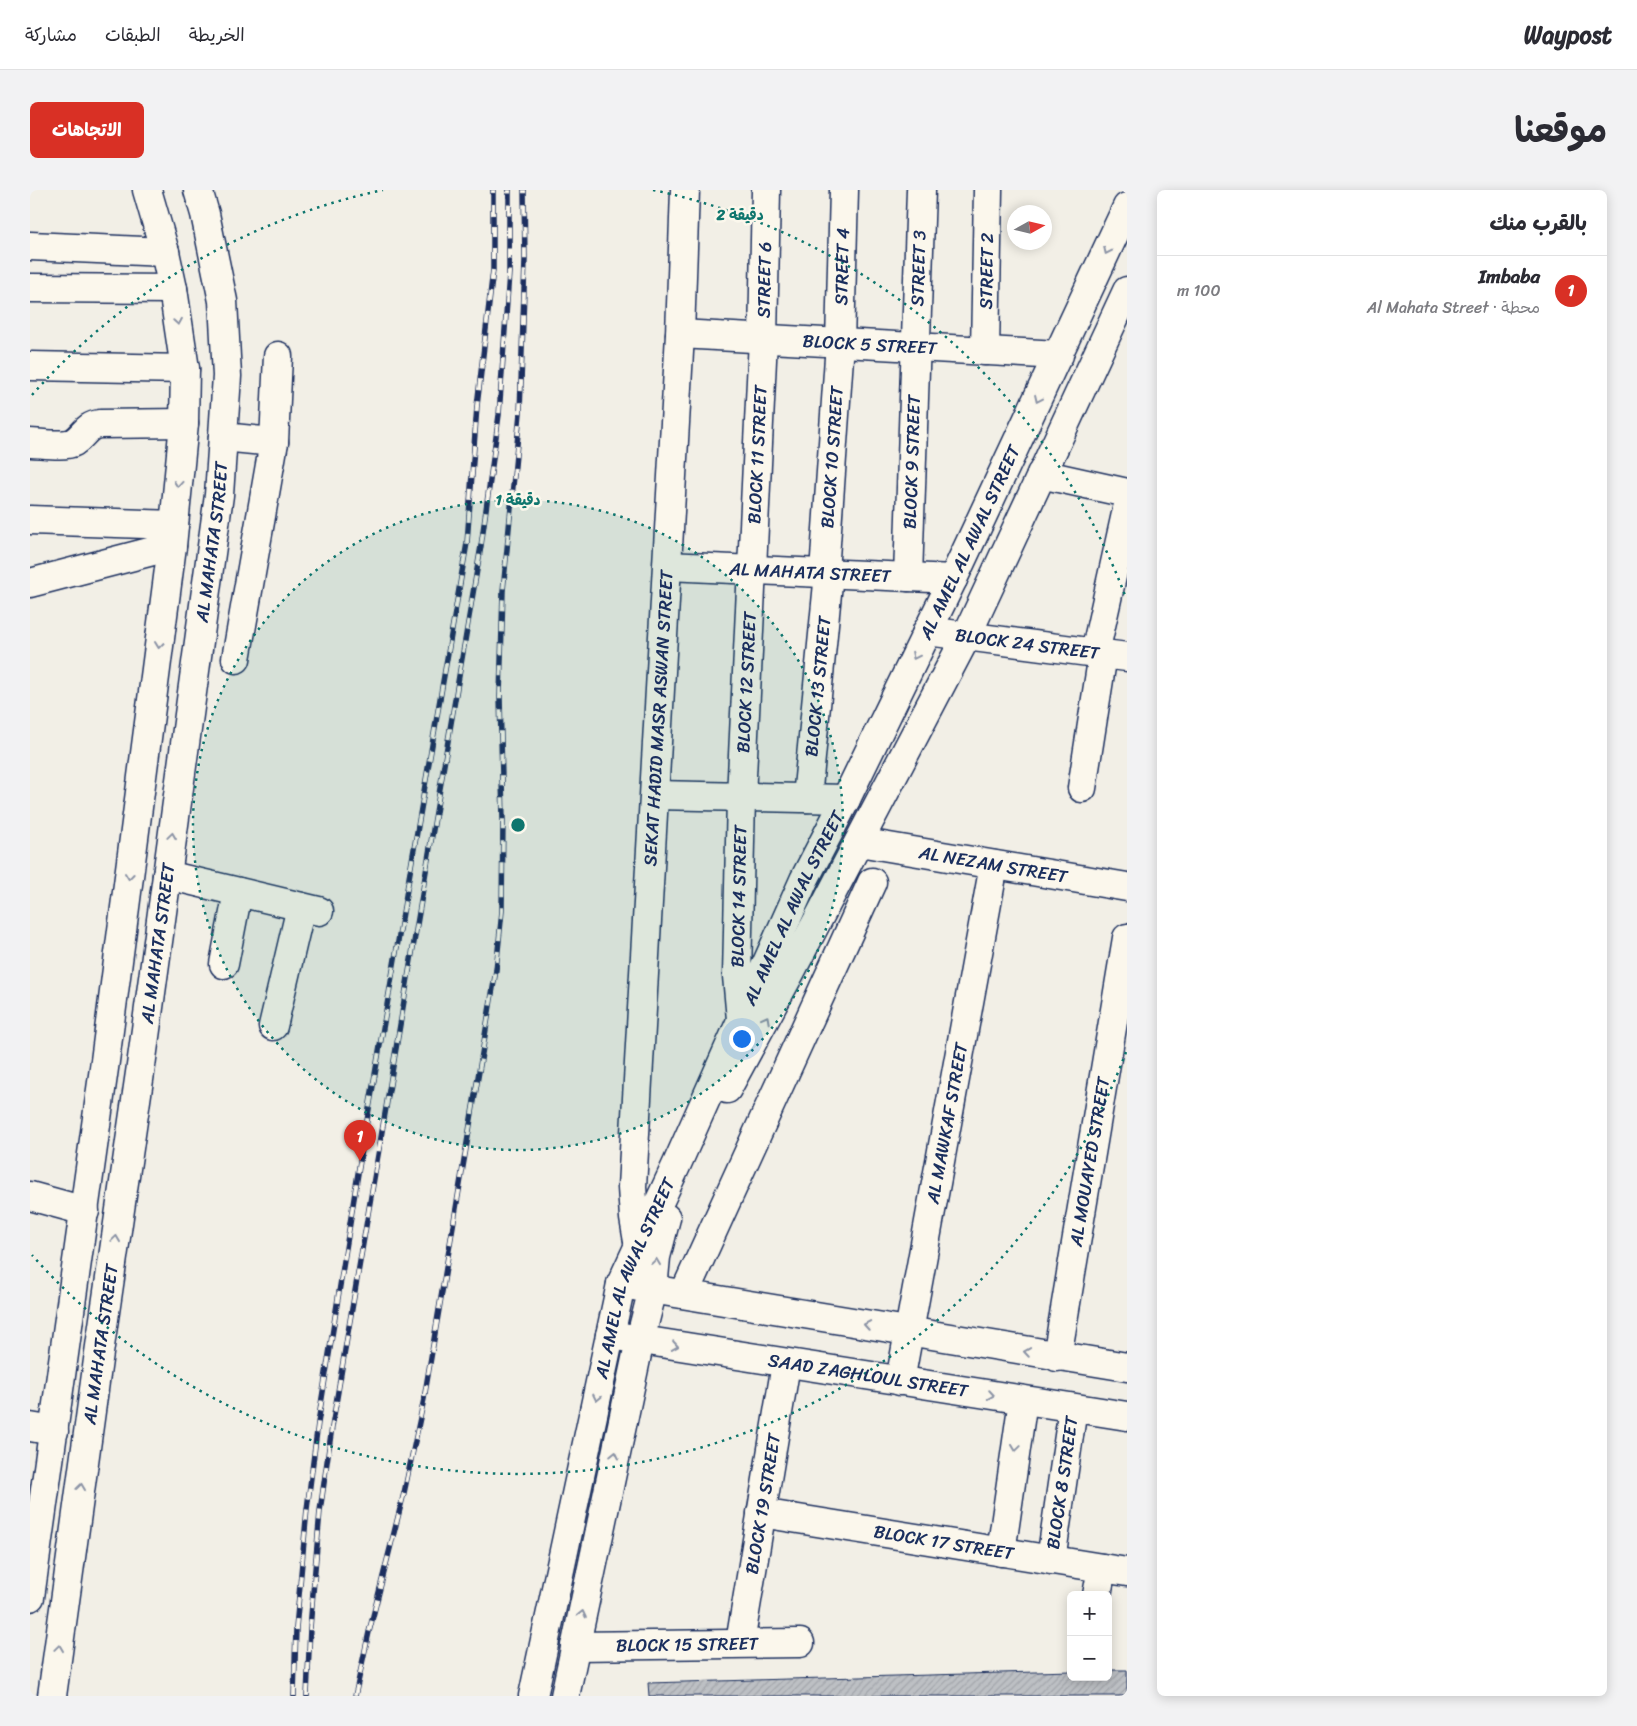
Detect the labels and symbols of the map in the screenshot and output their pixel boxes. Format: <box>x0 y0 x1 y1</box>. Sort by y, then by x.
text: 2 دقيقة <box>715 202 764 228</box>
north arrow <box>1007 205 1052 250</box>
street label: STREET 4 <box>825 227 859 306</box>
street label: STREET 3 <box>901 229 936 307</box>
street label: STREET 2 <box>970 232 1003 310</box>
street label: STREET 6 <box>747 241 781 318</box>
one-way arrow <box>1103 246 1113 255</box>
one-way arrow <box>173 318 183 327</box>
street label: BLOCK 5 STREET <box>802 325 939 364</box>
street label: BLOCK 11 STREET <box>738 383 777 525</box>
street label: BLOCK 10 STREET <box>811 384 853 529</box>
street label: BLOCK 9 STREET <box>894 393 930 530</box>
one-way arrow <box>1034 394 1044 403</box>
street label: AL AMEL AL AWAL STREET <box>909 439 1030 646</box>
street label: AL MAHATA STREET <box>186 459 237 625</box>
one-way arrow <box>173 480 184 488</box>
text: 1 دقيقة <box>496 487 541 513</box>
street label: AL MAHATA STREET <box>727 553 893 592</box>
street label: SEKAT HADID MASR ASWAN STREET <box>634 568 683 867</box>
street label: BLOCK 12 STREET <box>727 610 766 754</box>
street label: BLOCK 13 STREET <box>795 613 841 758</box>
street label: BLOCK 24 STREET <box>953 619 1102 669</box>
one-way arrow <box>154 642 165 650</box>
one-way arrow <box>911 651 922 660</box>
street label: AL AMEL AL AWAL STREET <box>734 804 854 1011</box>
centre of rings <box>509 816 527 834</box>
street label: BLOCK 14 STREET <box>721 823 756 968</box>
one-way arrow <box>167 831 177 840</box>
street label: AL NEZAM STREET <box>916 836 1071 893</box>
street label: AL MAHATA STREET <box>131 860 185 1027</box>
one-way arrow <box>124 872 135 880</box>
one-way arrow <box>759 1016 769 1025</box>
your location <box>729 1026 755 1052</box>
street label: AL MAWKAF STREET <box>916 1039 977 1207</box>
street label: AL MOUAYED STREET <box>1060 1073 1120 1250</box>
pin: 1 <box>344 1120 376 1161</box>
street label: AL AMEL AL AWAL STREET <box>585 1172 685 1382</box>
one-way arrow <box>110 1235 120 1243</box>
one-way arrow <box>650 1257 661 1265</box>
street label: AL MAHATA STREET <box>73 1261 128 1427</box>
one-way arrow <box>862 1320 871 1330</box>
one-way arrow <box>672 1340 680 1351</box>
street label: SAAD ZAGHLOUL STREET <box>766 1344 971 1407</box>
one-way arrow <box>1023 1347 1031 1357</box>
one-way arrow <box>988 1389 996 1400</box>
one-way arrow <box>592 1393 602 1402</box>
street label: BLOCK 8 STREET <box>1037 1413 1088 1551</box>
street label: BLOCK 19 STREET <box>736 1430 791 1577</box>
one-way arrow <box>1011 1444 1022 1452</box>
one-way arrow <box>610 1451 620 1459</box>
one-way arrow <box>75 1482 85 1491</box>
street label: BLOCK 17 STREET <box>871 1515 1017 1570</box>
one-way arrow <box>576 1609 586 1618</box>
street label: BLOCK 15 STREET <box>616 1628 760 1661</box>
one-way arrow <box>53 1643 64 1651</box>

